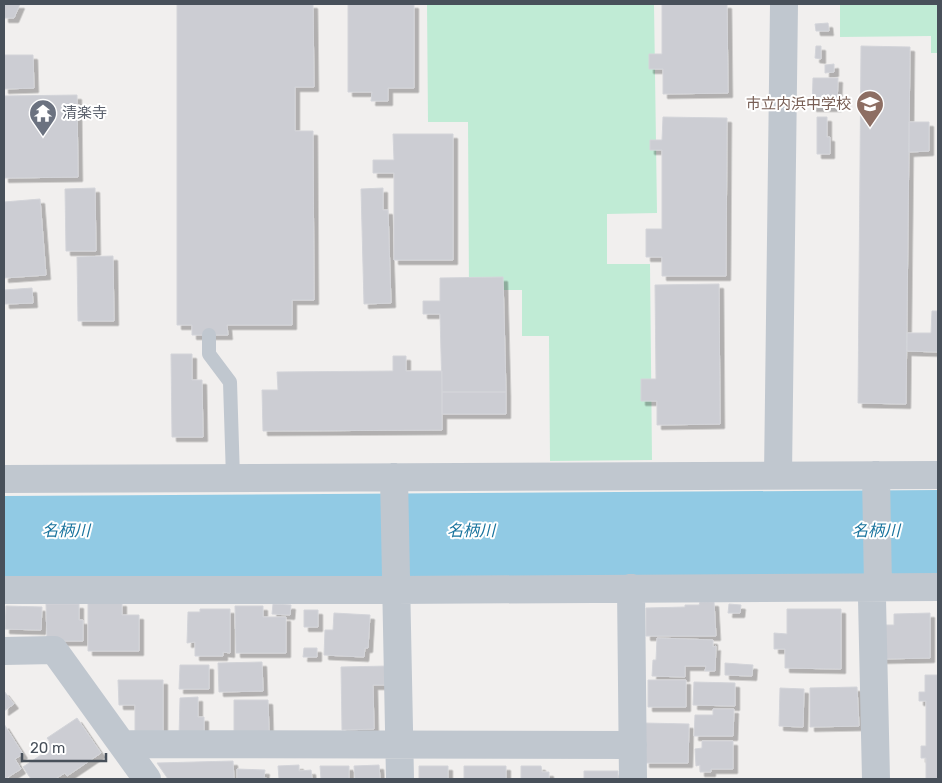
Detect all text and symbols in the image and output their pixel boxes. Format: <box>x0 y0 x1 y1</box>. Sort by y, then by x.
school or university icon: 市立内浜中学校 <box>855 89 885 128</box>
place label: 市立内浜中学校 <box>746 95 851 113</box>
temple icon: 清楽寺 <box>28 98 58 137</box>
place label: 清楽寺 <box>62 104 107 122</box>
water label: 名柄川 <box>42 521 92 540</box>
water label: 名柄川 <box>447 521 497 540</box>
water label: 名柄川 <box>852 521 902 540</box>
scale bar <box>22 730 106 762</box>
text: 20 m <box>30 739 65 757</box>

